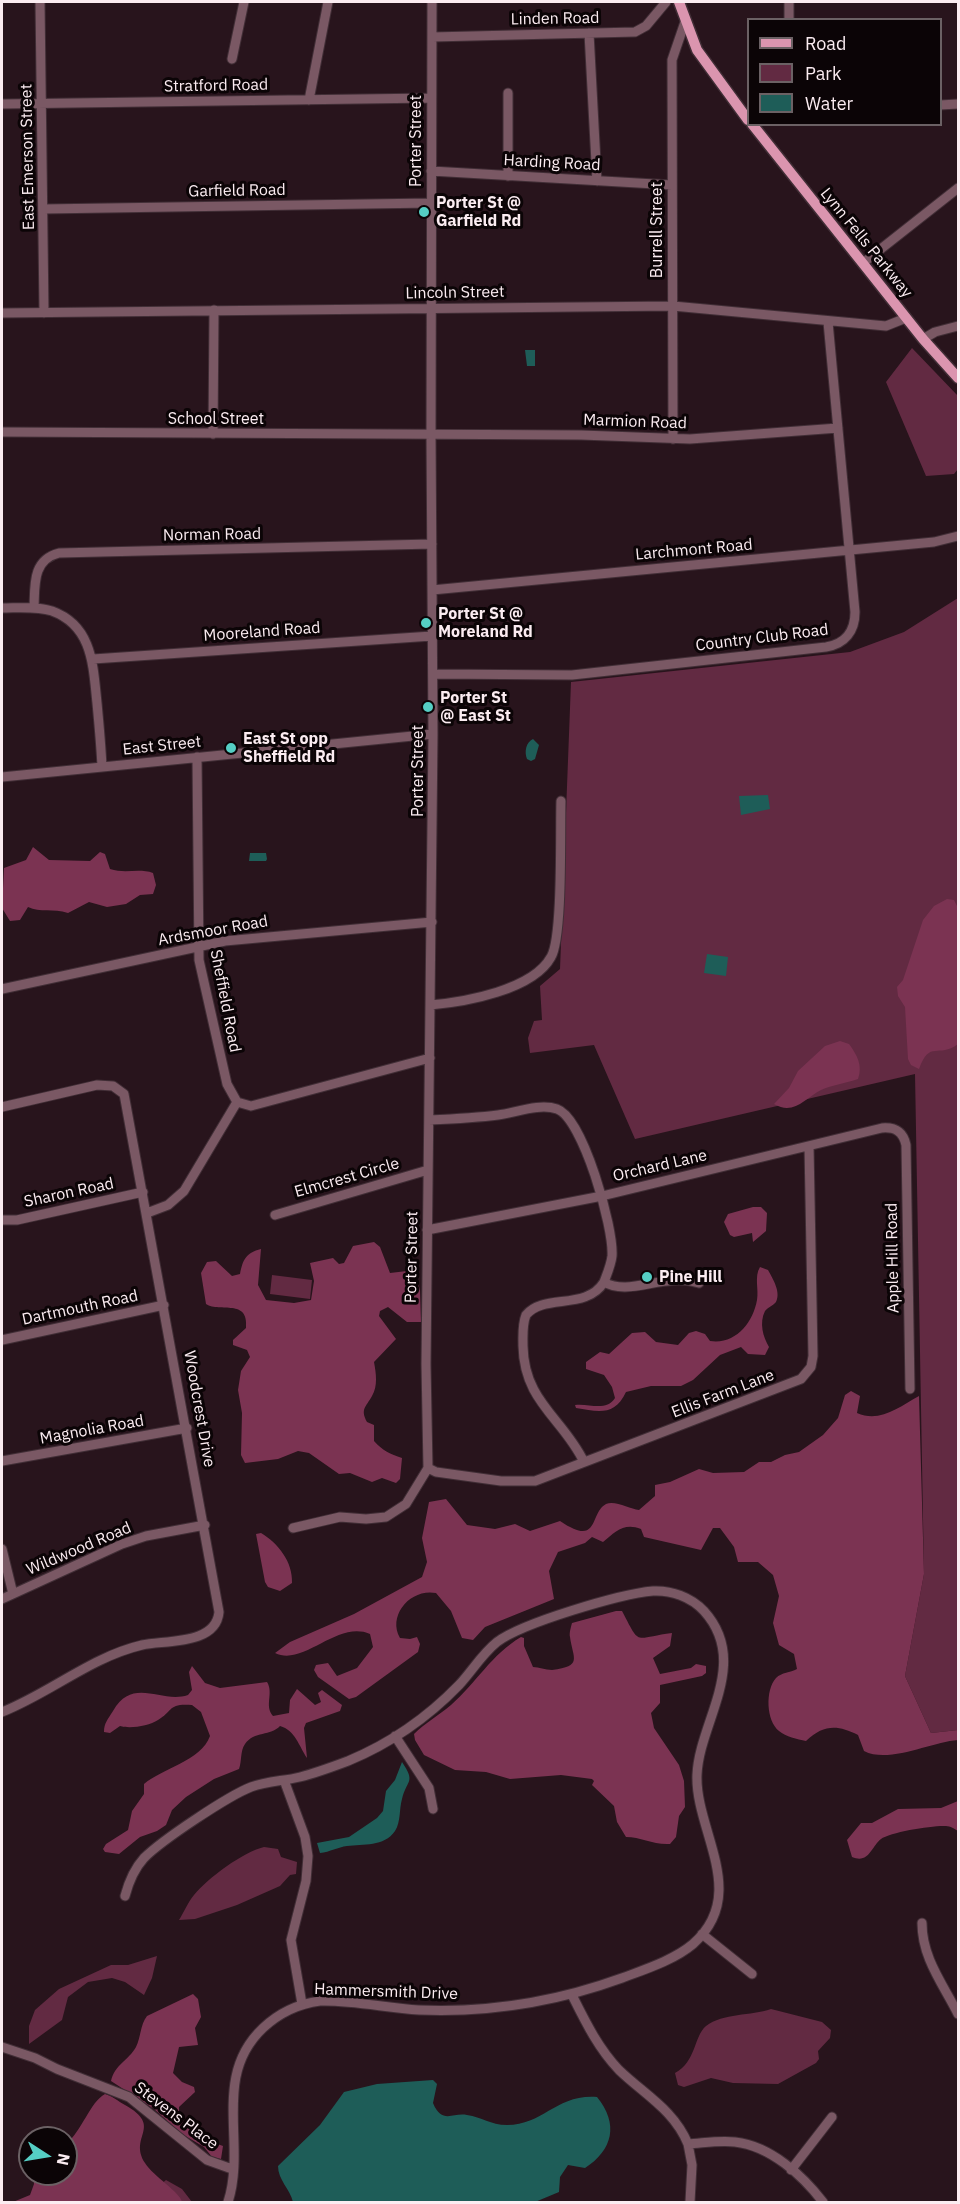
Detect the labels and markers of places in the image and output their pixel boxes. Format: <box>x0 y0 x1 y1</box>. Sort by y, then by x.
place label: Porter St @ Garfield Rd <box>436 193 521 231</box>
marker: Porter St @ Garfield Rd <box>417 205 431 219</box>
place label: Porter St @ Moreland Rd <box>438 604 533 642</box>
marker: Porter St @ Moreland Rd <box>419 616 433 630</box>
place label: Porter St @ East St <box>440 688 511 726</box>
marker: Porter St @ East St <box>421 700 435 714</box>
place label: East St opp Sheffield Rd <box>243 729 335 767</box>
marker: East St opp Sheffield Rd <box>224 741 238 755</box>
place label: Pine Hill <box>659 1267 722 1287</box>
marker: Pine Hill <box>640 1270 654 1284</box>

